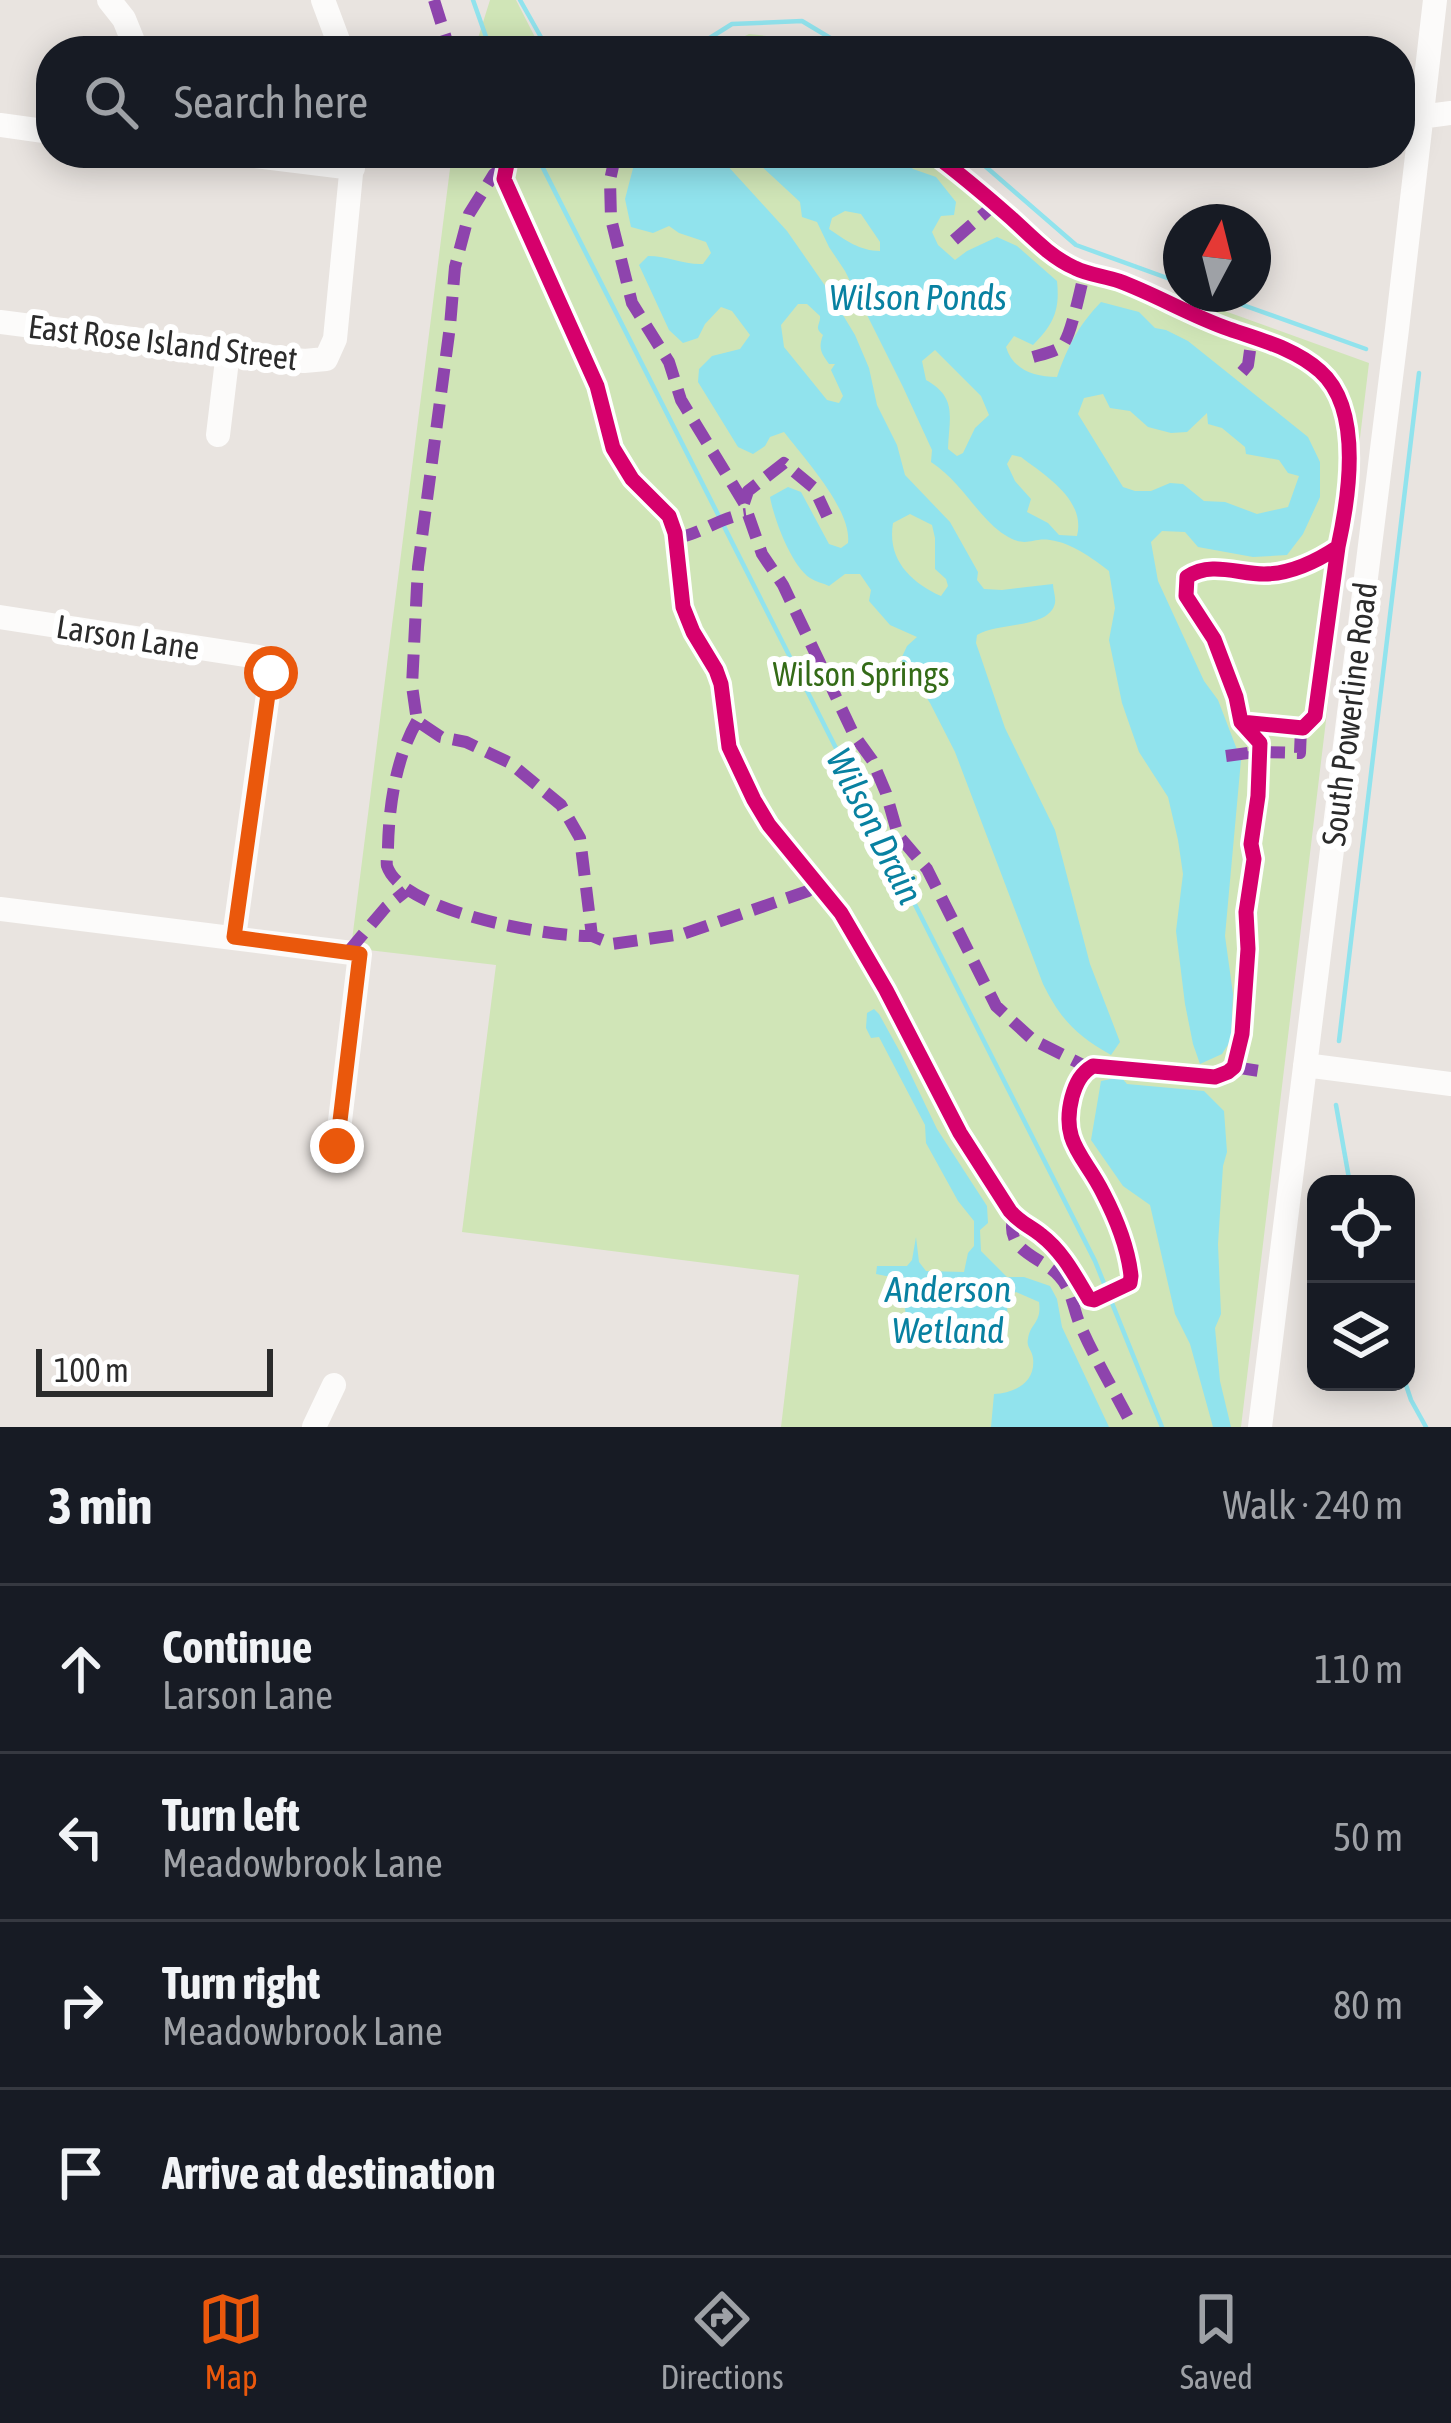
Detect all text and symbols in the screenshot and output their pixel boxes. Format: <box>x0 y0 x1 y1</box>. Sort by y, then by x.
search box <box>36 36 1415 168</box>
icon: search <box>78 69 144 135</box>
text: Search here <box>174 76 368 128</box>
north arrow <box>1163 204 1271 312</box>
water label: Wilson Ponds <box>829 276 1007 318</box>
street label: East Rose Island Street <box>26 307 300 377</box>
street label: South Powerline Road <box>1314 580 1384 848</box>
street label: Larson Lane <box>54 607 202 667</box>
route start <box>244 646 298 700</box>
park label: Wilson Springs <box>773 655 949 693</box>
water label: Wilson Drain <box>818 742 932 910</box>
route end <box>310 1119 364 1173</box>
map controls <box>1307 1175 1415 1391</box>
button: locate <box>1307 1175 1415 1283</box>
water label: Anderson Wetland <box>884 1268 1011 1351</box>
button: layers <box>1307 1283 1415 1391</box>
scale bar <box>36 1343 273 1396</box>
text: 100 m <box>54 1351 129 1389</box>
text: 3 min <box>48 1476 152 1535</box>
text: Walk · 240 m <box>1223 1483 1403 1527</box>
text: Continue <box>162 1621 313 1673</box>
icon: ahead <box>48 1636 114 1702</box>
text: 110 m <box>1315 1647 1403 1691</box>
text: Larson Lane <box>162 1673 333 1717</box>
text: Turn left <box>162 1789 300 1841</box>
icon: left <box>48 1804 114 1870</box>
text: 50 m <box>1333 1815 1403 1859</box>
text: Meadowbrook Lane <box>162 1841 443 1885</box>
text: Turn right <box>162 1957 320 2009</box>
icon: right <box>48 1972 114 2038</box>
text: 80 m <box>1333 1983 1403 2027</box>
text: Meadowbrook Lane <box>162 2009 443 2053</box>
icon: arrive <box>48 2140 114 2206</box>
text: Arrive at destination <box>162 2147 496 2199</box>
tab: Map <box>198 2286 264 2396</box>
tab: Directions <box>660 2286 784 2396</box>
tab: Saved <box>1180 2286 1253 2396</box>

